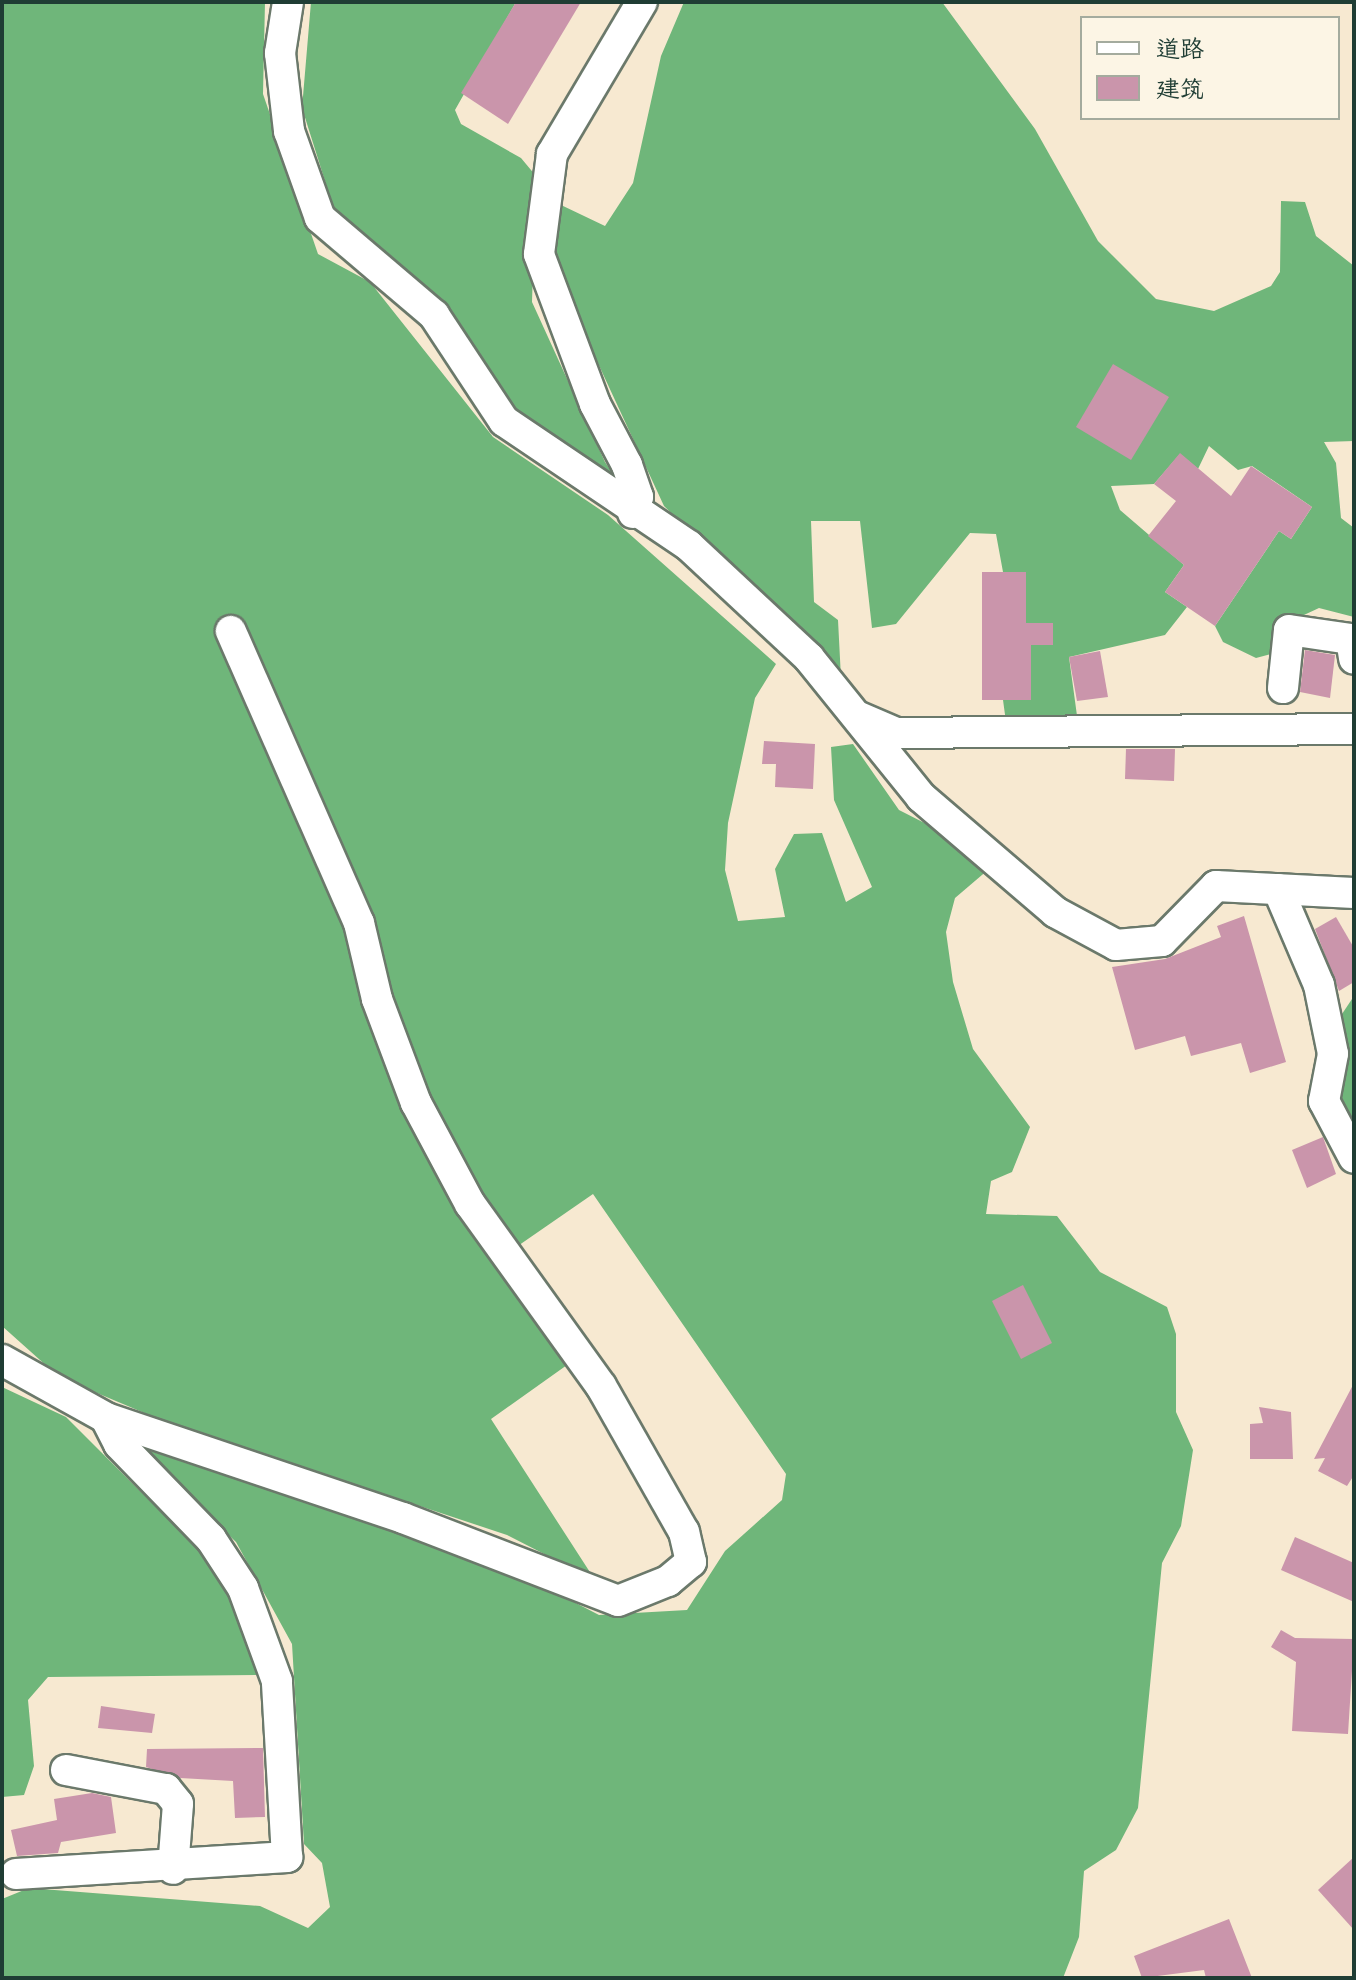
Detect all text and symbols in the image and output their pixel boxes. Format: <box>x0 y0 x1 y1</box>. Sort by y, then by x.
legend <box>1080 16 1340 120</box>
text: 道路 <box>1156 34 1204 64</box>
text: 建筑 <box>1156 74 1204 104</box>

